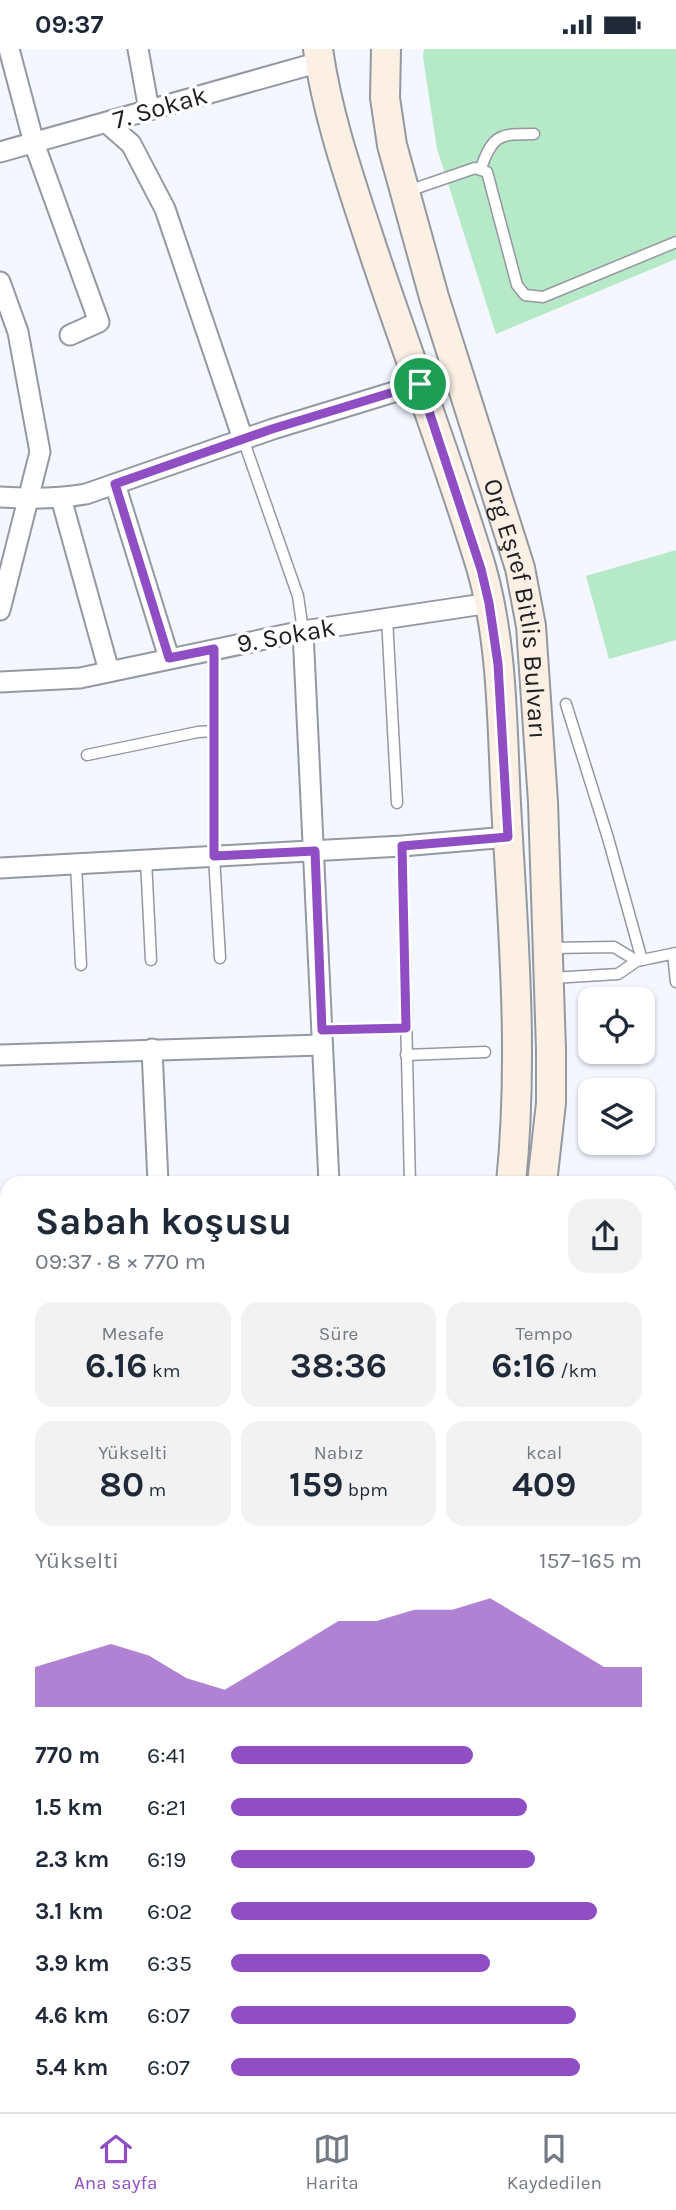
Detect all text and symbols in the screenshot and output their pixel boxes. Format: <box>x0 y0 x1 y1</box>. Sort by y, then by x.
text: 09:37 <box>35 9 103 40</box>
street label: 7. Sokak <box>109 79 211 136</box>
pin <box>390 354 450 414</box>
icon: arrive <box>401 365 439 403</box>
street label: Org Eşref Bitlis Bulvarı <box>477 475 554 740</box>
street label: 9. Sokak <box>234 612 338 659</box>
map controls <box>578 987 655 1155</box>
button: locate <box>578 987 655 1064</box>
button: layers <box>578 1078 655 1155</box>
text: Sabah koşusu <box>35 1199 292 1244</box>
button: share <box>568 1199 642 1273</box>
text: 09:37 · 8 × 770 m <box>35 1248 206 1275</box>
text: Mesafe <box>102 1323 164 1345</box>
text: Süre <box>319 1323 358 1345</box>
text: Tempo <box>516 1323 573 1345</box>
text: 6.16 <box>85 1345 148 1386</box>
text: 38:36 <box>290 1345 387 1386</box>
text: 6:16 <box>491 1345 556 1386</box>
text: km <box>148 1360 181 1382</box>
text: /km <box>556 1360 597 1382</box>
text: Yükselti <box>98 1442 167 1464</box>
text: Nabız <box>314 1442 363 1464</box>
text: kcal <box>526 1442 562 1464</box>
text: 80 <box>99 1464 144 1505</box>
text: 159 <box>289 1464 343 1505</box>
text: 409 <box>512 1464 576 1505</box>
text: m <box>144 1479 166 1501</box>
text: bpm <box>343 1479 388 1501</box>
text: Yükselti <box>35 1547 119 1574</box>
text: 157–165 m <box>539 1547 642 1574</box>
text: 770 m <box>35 1742 100 1769</box>
text: 6:41 <box>147 1742 186 1769</box>
text: 1.5 km <box>35 1794 103 1821</box>
text: 6:21 <box>147 1794 186 1821</box>
text: 2.3 km <box>35 1846 109 1873</box>
text: 6:19 <box>147 1846 186 1873</box>
text: 3.1 km <box>35 1898 104 1925</box>
text: 6:02 <box>147 1898 192 1925</box>
text: 3.9 km <box>35 1950 110 1977</box>
text: 6:35 <box>147 1950 192 1977</box>
text: 4.6 km <box>35 2002 109 2029</box>
text: 6:07 <box>147 2002 190 2029</box>
text: 5.4 km <box>35 2054 108 2081</box>
text: 6:07 <box>147 2054 190 2081</box>
tab: Ana sayfa <box>74 2130 158 2194</box>
tab: Harita <box>305 2130 359 2194</box>
tab: Kaydedilen <box>507 2130 602 2194</box>

